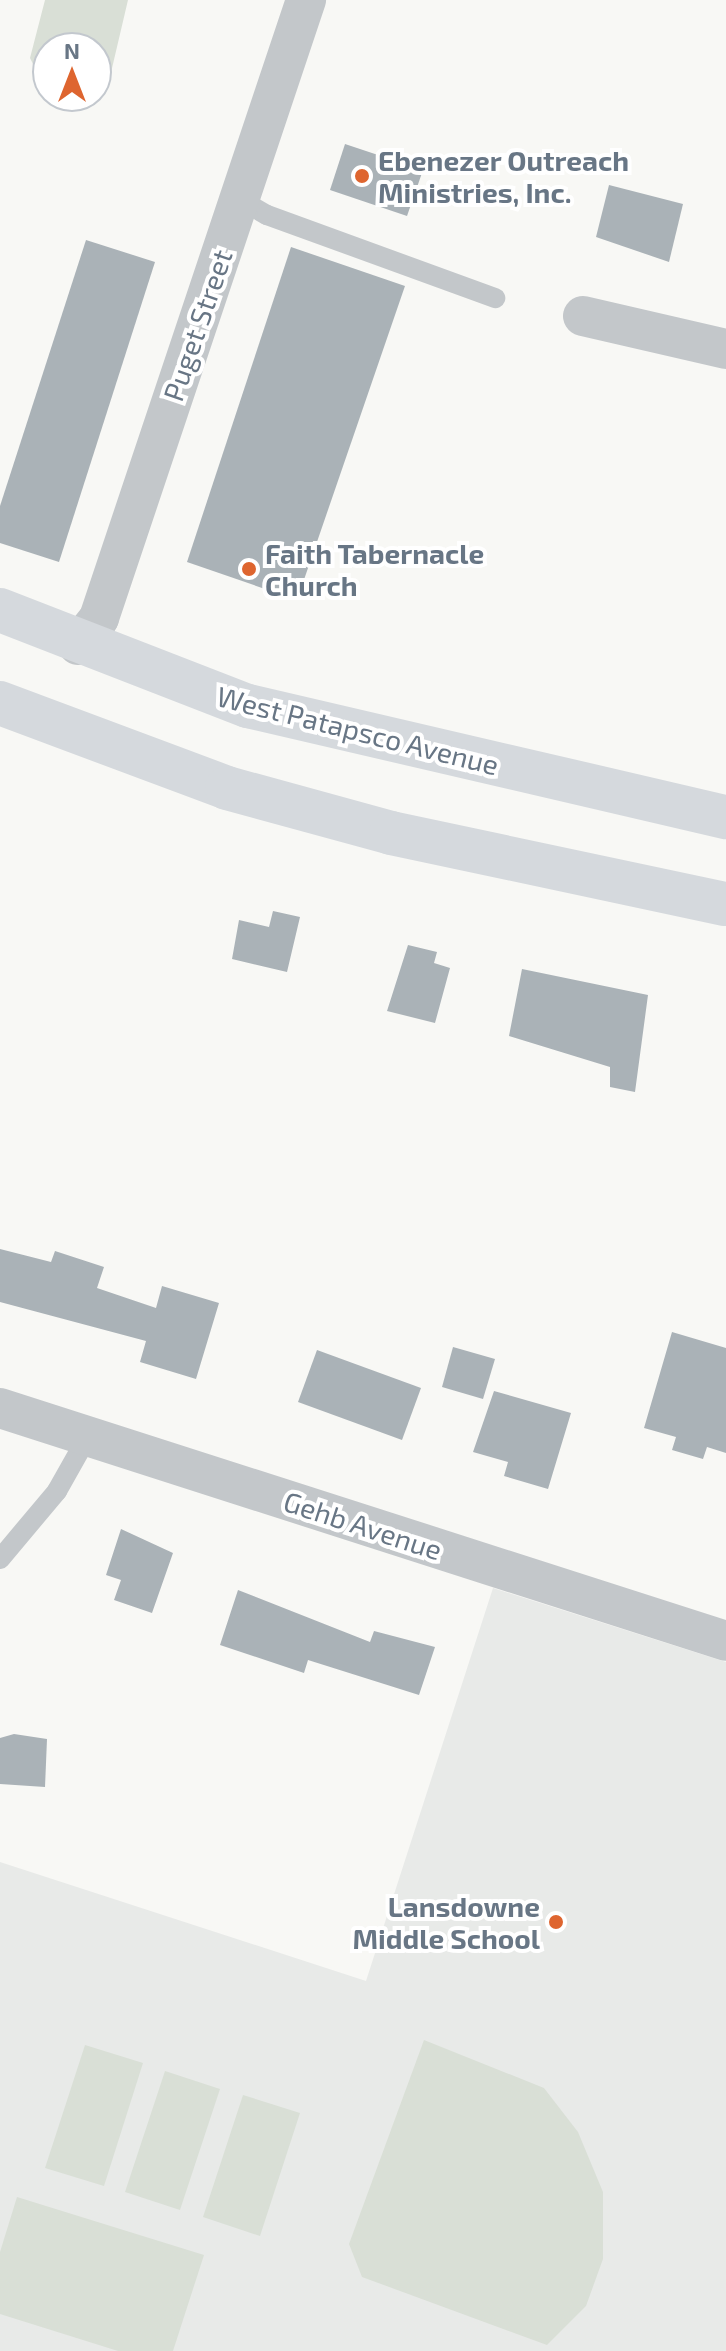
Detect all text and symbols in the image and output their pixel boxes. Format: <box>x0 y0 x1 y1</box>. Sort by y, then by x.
north arrow <box>32 32 112 112</box>
text: N <box>64 37 80 63</box>
place label: Ebenezer Outreach Ministries, Inc. <box>378 143 630 209</box>
marker: Ebenezer Outreach Ministries, Inc. <box>353 167 371 185</box>
street label: Puget Street <box>155 245 239 405</box>
place label: Faith Tabernacle Church <box>265 536 485 602</box>
marker: Faith Tabernacle Church <box>240 560 258 578</box>
street label: West Patapsco Avenue <box>213 679 503 781</box>
street label: Gehb Avenue <box>279 1484 447 1566</box>
place label: Lansdowne Middle School <box>352 1889 540 1955</box>
marker: Lansdowne Middle School <box>547 1913 565 1931</box>

